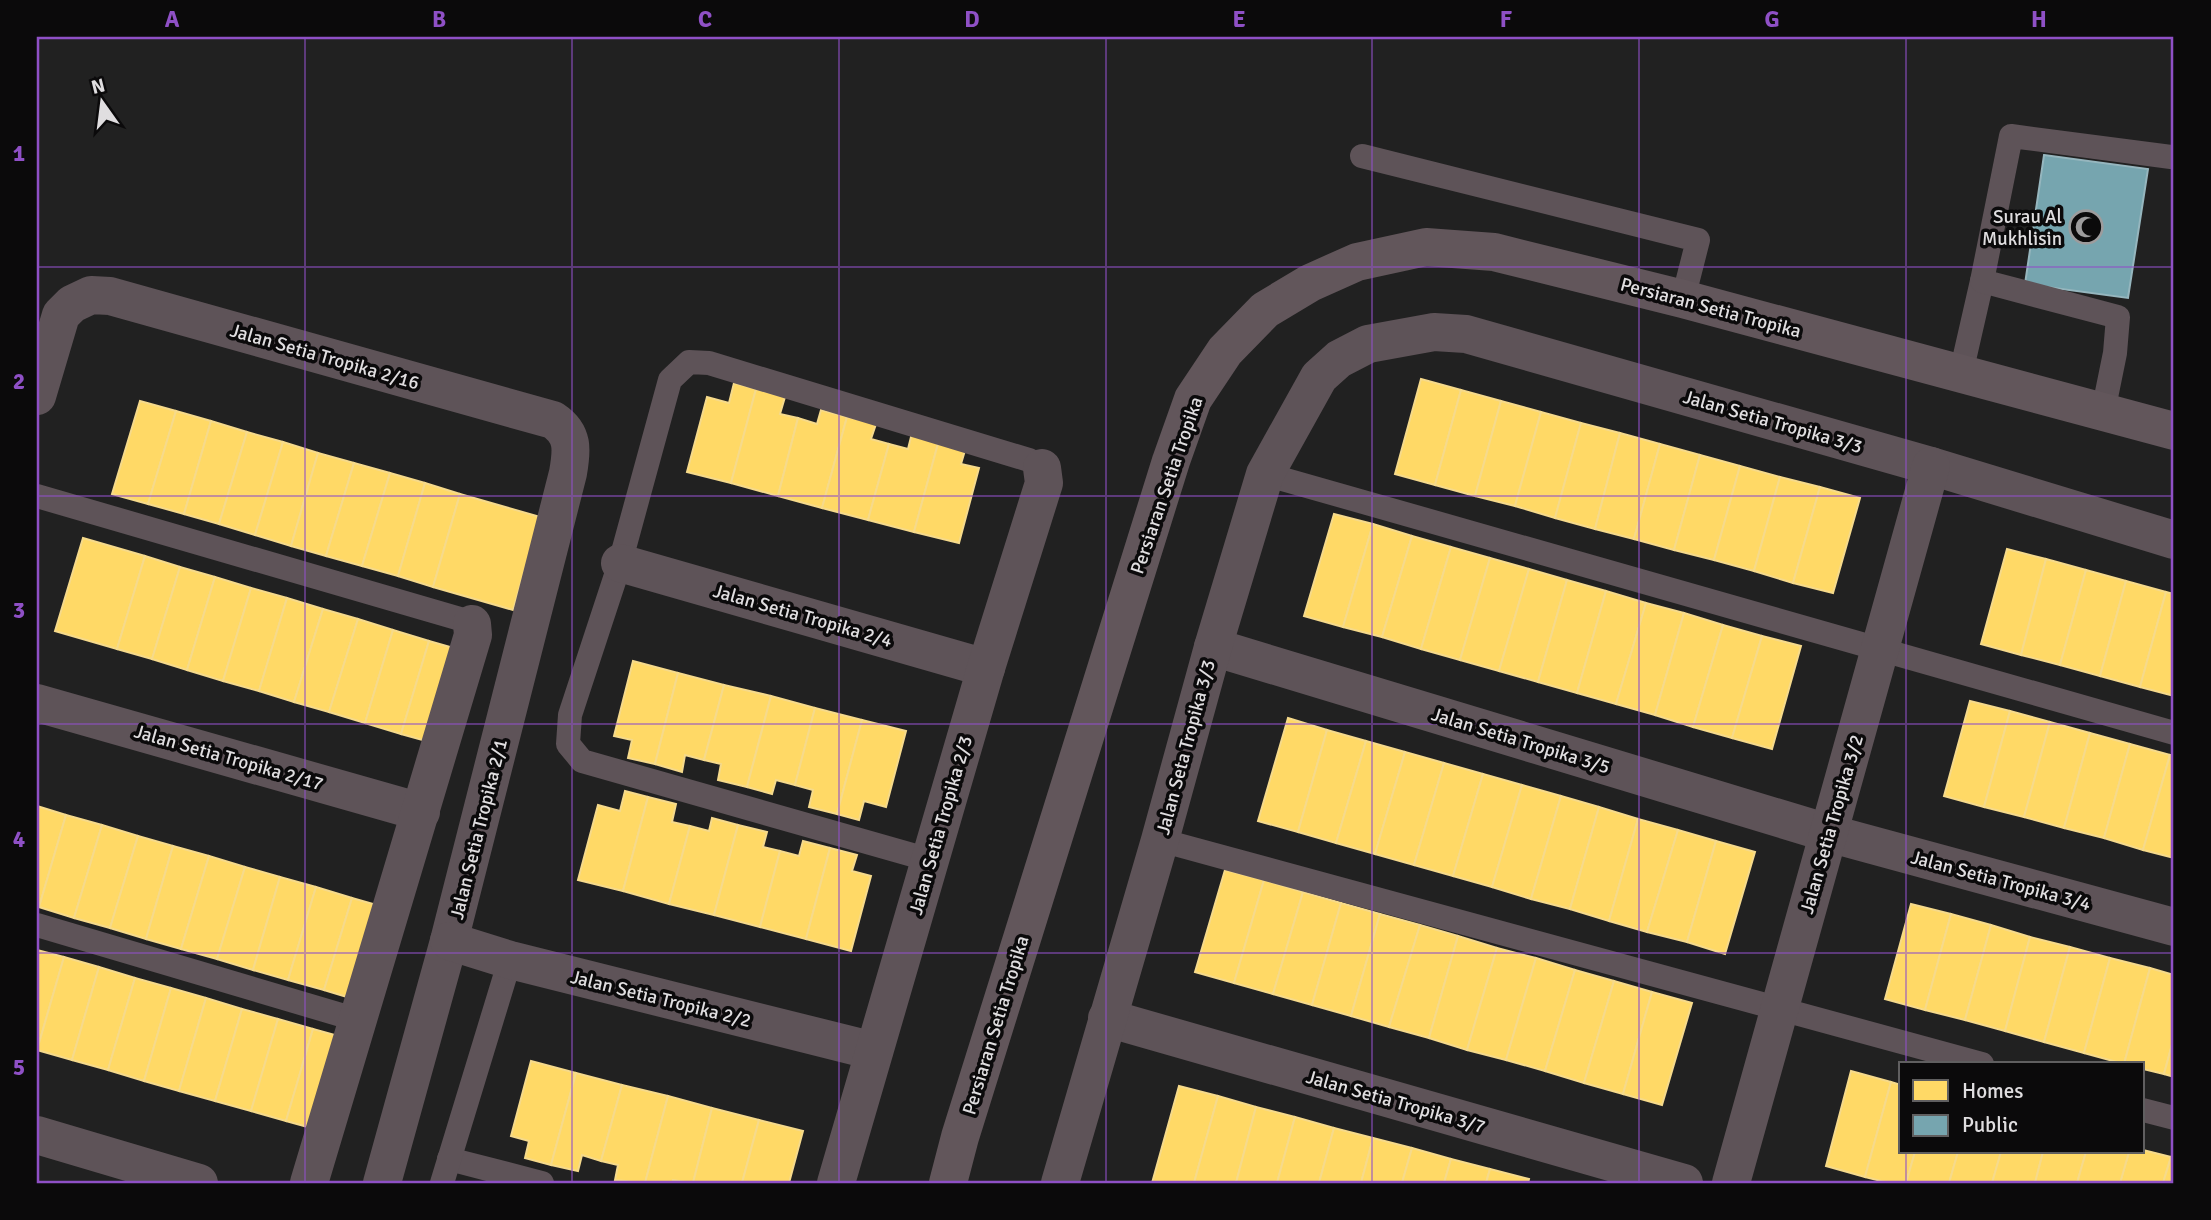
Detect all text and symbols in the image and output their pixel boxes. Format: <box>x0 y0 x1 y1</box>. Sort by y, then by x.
text: A <box>165 5 180 34</box>
text: B <box>432 5 446 34</box>
text: C <box>698 5 712 34</box>
text: D <box>964 5 980 34</box>
text: E <box>1232 5 1246 34</box>
text: F <box>1500 5 1512 34</box>
text: G <box>1764 5 1780 34</box>
text: H <box>2031 5 2047 34</box>
north arrow <box>66 66 136 136</box>
text: N <box>89 73 107 100</box>
text: 1 <box>13 139 25 168</box>
place label: Surau Al Mukhlisin <box>1982 205 2062 251</box>
mosque icon: Surau Al Mukhlisin <box>2067 208 2105 246</box>
street label: Persiaran Setia Tropika <box>1618 272 1804 344</box>
street label: Jalan Setia Tropika 2/16 <box>227 318 422 395</box>
text: 2 <box>13 367 25 396</box>
street label: Jalan Setia Tropika 3/3 <box>1680 385 1865 459</box>
street label: Persiaran Setia Tropika <box>1125 393 1209 577</box>
street label: Jalan Setia Tropika 2/4 <box>710 579 895 653</box>
text: 3 <box>13 596 25 625</box>
street label: Jalan Seta Tropika 3/3 <box>1151 657 1221 837</box>
street label: Jalan Setia Tropika 3/5 <box>1429 702 1613 780</box>
street label: Jalan Setia Tropika 2/17 <box>131 719 326 796</box>
street label: Jalan Setia Tropika 3/2 <box>1795 732 1869 917</box>
street label: Jalan Setia Tropika 2/3 <box>904 733 978 918</box>
street label: Jalan Setia Tropika 2/1 <box>445 736 513 922</box>
text: 4 <box>13 825 25 854</box>
street label: Jalan Setia Tropika 3/4 <box>1908 845 2093 917</box>
street label: Persiaran Setia Tropika <box>957 933 1035 1118</box>
street label: Jalan Setia Tropika 2/2 <box>568 965 754 1033</box>
text: 5 <box>13 1053 25 1082</box>
legend <box>1899 1062 2144 1154</box>
street label: Jalan Setia Tropika 3/7 <box>1303 1065 1488 1139</box>
text: Homes <box>1962 1078 2024 1104</box>
text: Public <box>1962 1112 2018 1138</box>

